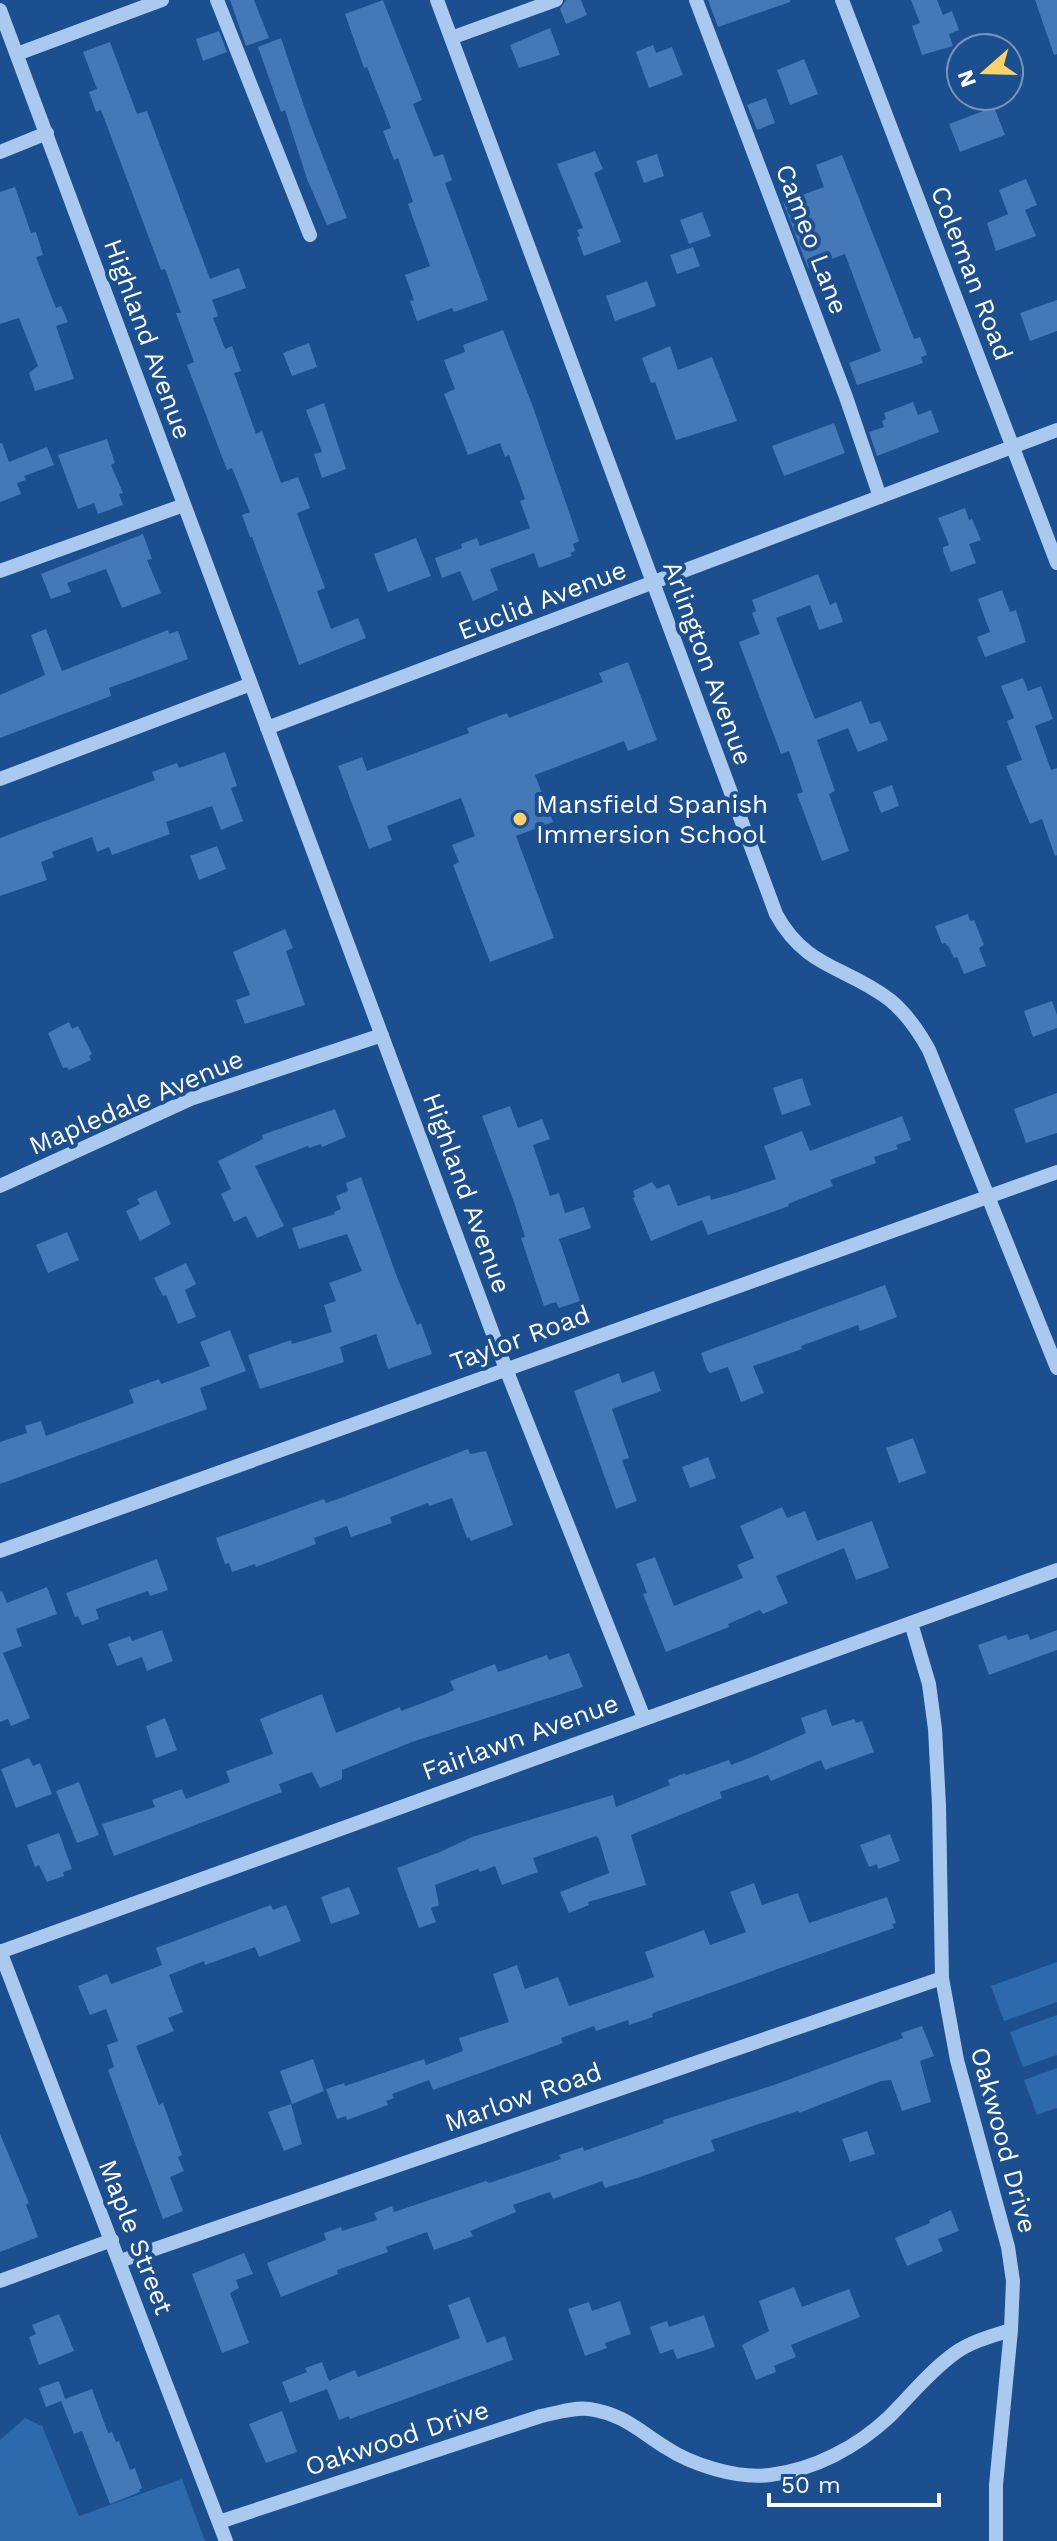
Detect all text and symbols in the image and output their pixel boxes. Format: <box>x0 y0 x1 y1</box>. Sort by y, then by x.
north arrow <box>945 32 1025 112</box>
text: N <box>952 67 981 91</box>
street label: Cameo Lane <box>770 160 854 318</box>
street label: Coleman Road <box>925 182 1019 364</box>
street label: Highland Avenue <box>98 235 198 443</box>
street label: Euclid Avenue <box>454 554 630 646</box>
street label: Arlington Avenue <box>657 557 759 769</box>
place label: Mansfield Spanish Immersion School <box>536 789 768 849</box>
marker: Mansfield Spanish Immersion School <box>511 810 529 828</box>
street label: Mapledale Avenue <box>24 1043 248 1161</box>
street label: Highland Avenue <box>417 1089 517 1297</box>
street label: Taylor Road <box>446 1299 594 1377</box>
street label: Fairlawn Avenue <box>418 1688 622 1786</box>
street label: Oakwood Drive <box>965 2044 1043 2236</box>
street label: Marlow Road <box>441 2056 605 2138</box>
street label: Maple Street <box>93 2155 179 2319</box>
street label: Oakwood Drive <box>301 2394 493 2482</box>
scale bar <box>769 2457 939 2507</box>
text: 50 m <box>781 2471 841 2499</box>

